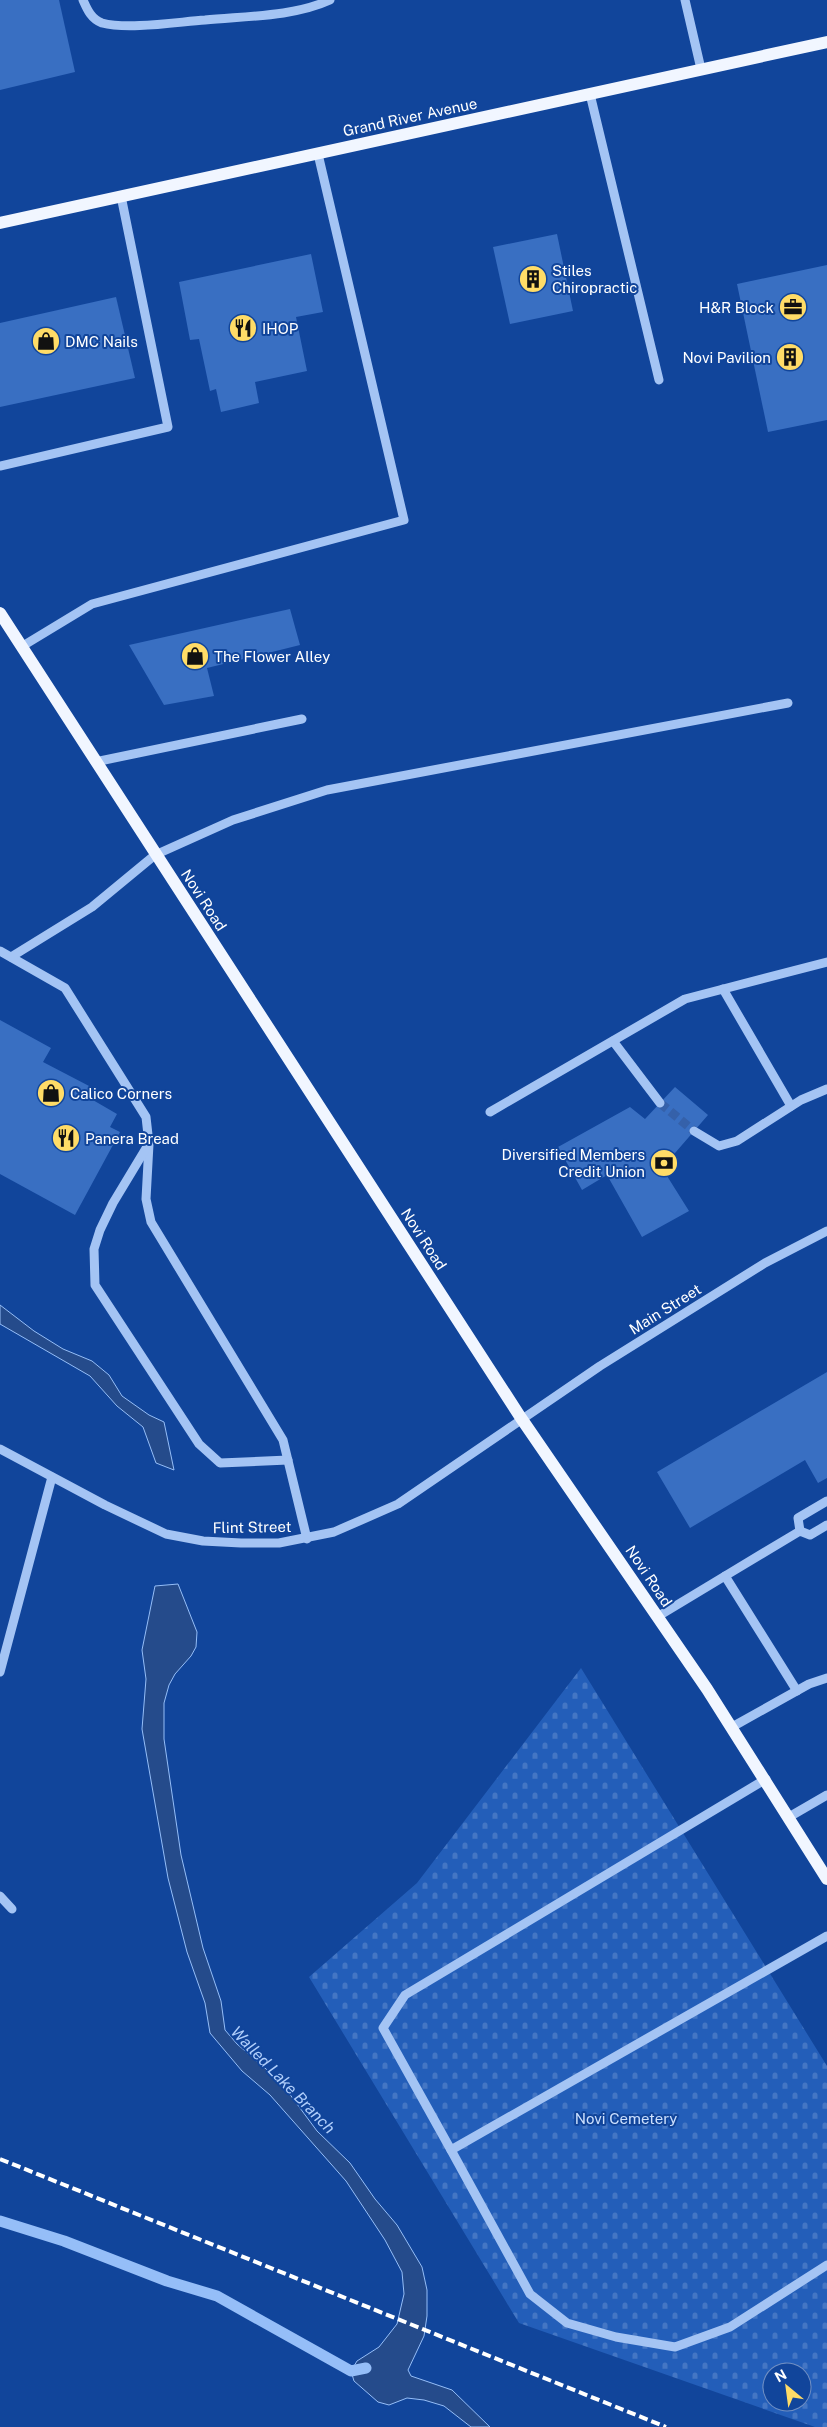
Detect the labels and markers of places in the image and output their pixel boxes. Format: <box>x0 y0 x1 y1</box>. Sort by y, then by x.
place label: Stiles Chiropractic <box>552 262 637 296</box>
building icon: Stiles Chiropractic <box>518 264 548 294</box>
office icon: H&R Block <box>778 292 808 322</box>
place label: H&R Block <box>699 299 774 316</box>
restaurant icon: IHOP <box>228 313 258 343</box>
place label: IHOP <box>262 320 299 337</box>
shop icon: DMC Nails <box>31 326 61 356</box>
place label: DMC Nails <box>65 333 138 350</box>
building icon: Novi Pavilion <box>775 342 805 372</box>
place label: Novi Pavilion <box>682 349 771 366</box>
shop icon: The Flower Alley <box>180 641 210 671</box>
place label: The Flower Alley <box>214 648 330 665</box>
shop icon: Calico Corners <box>36 1078 66 1108</box>
place label: Calico Corners <box>70 1085 172 1102</box>
restaurant icon: Panera Bread <box>51 1123 81 1153</box>
place label: Panera Bread <box>85 1130 179 1147</box>
place label: Diversified Members Credit Union <box>502 1146 645 1180</box>
bank icon: Diversified Members Credit Union <box>649 1148 679 1178</box>

